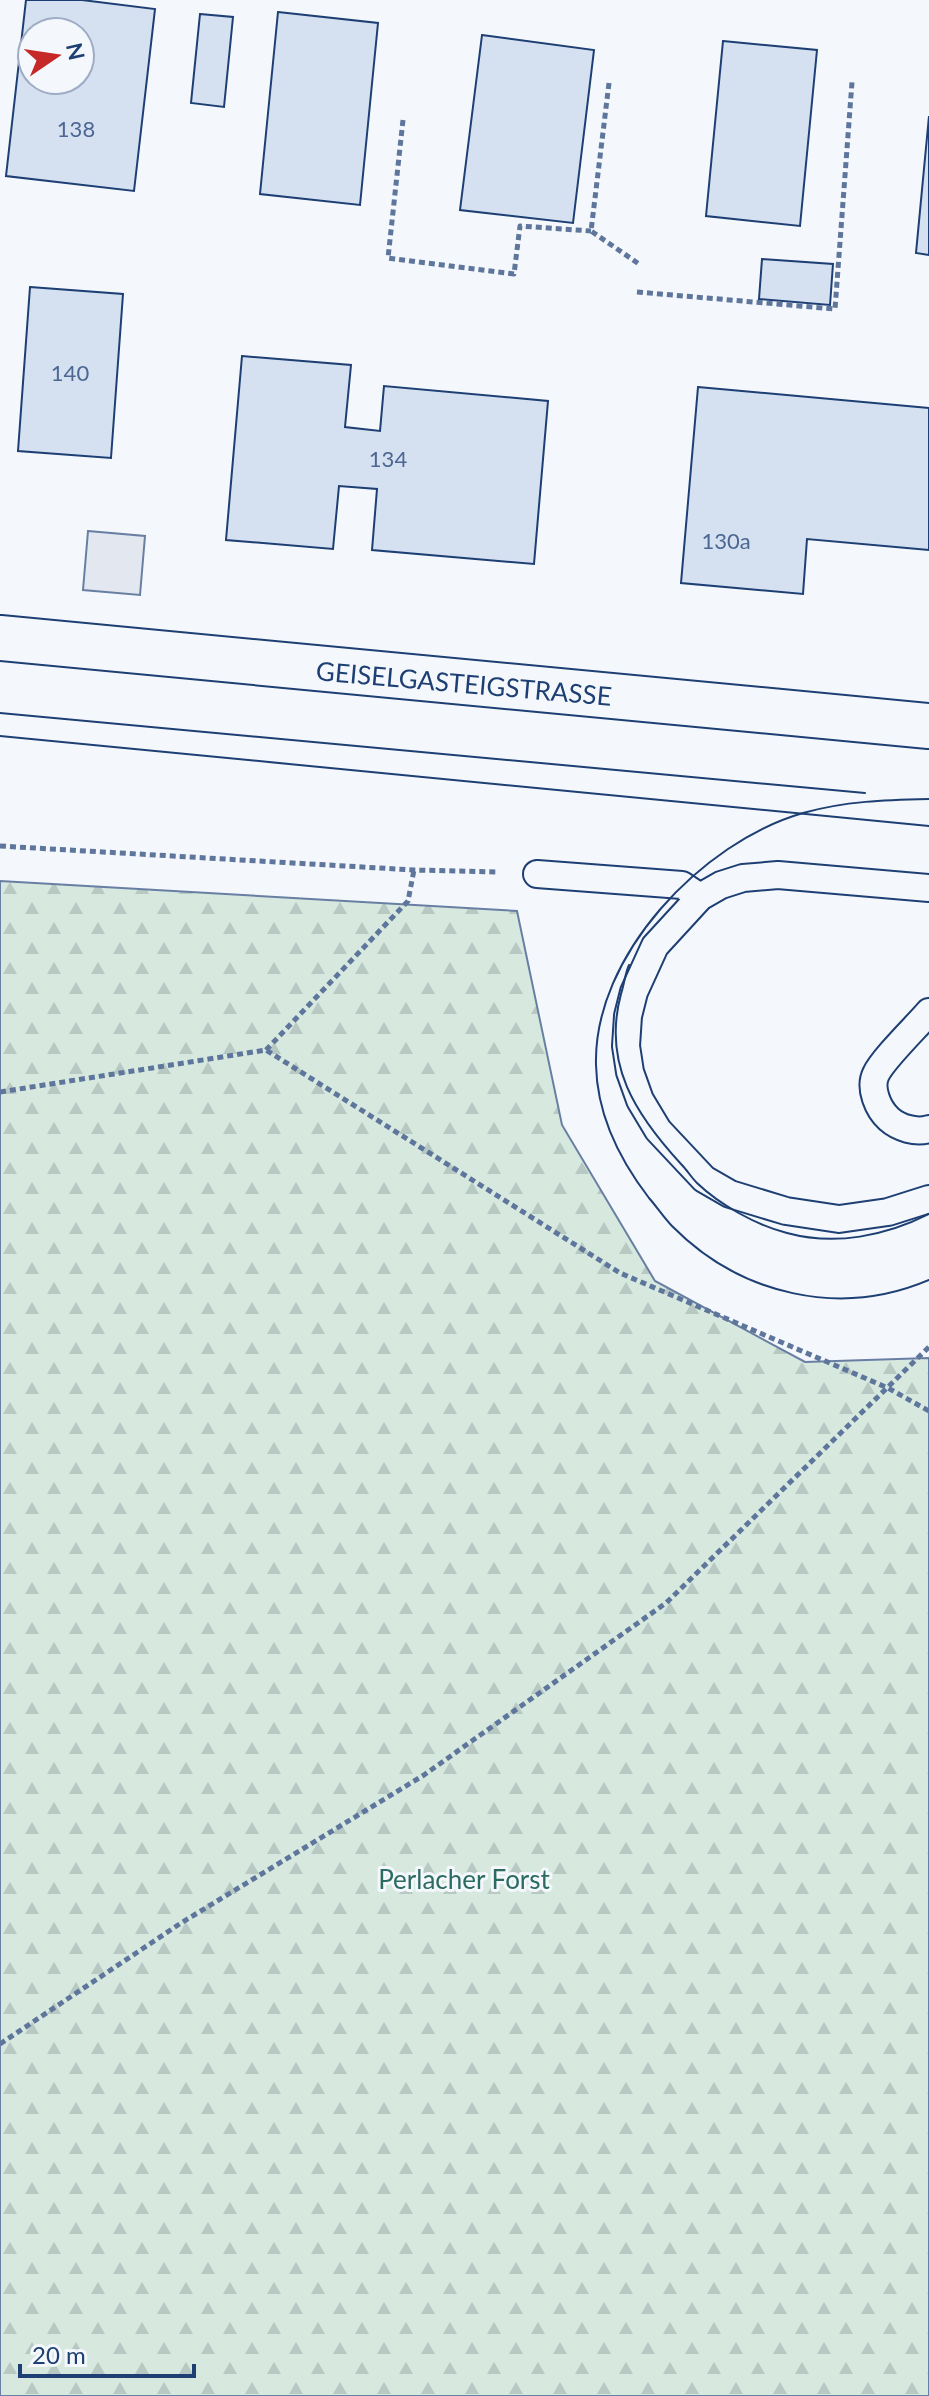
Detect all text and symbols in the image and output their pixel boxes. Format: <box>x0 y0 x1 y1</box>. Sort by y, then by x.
north arrow <box>16 16 96 96</box>
text: N <box>61 40 91 63</box>
house number: 138 <box>57 115 95 142</box>
house number: 140 <box>51 359 89 386</box>
house number: 134 <box>369 445 407 472</box>
house number: 130a <box>701 527 751 554</box>
street label: GEISELGASTEIGSTRASSE <box>315 654 613 712</box>
park label: Perlacher Forst <box>378 1863 551 1895</box>
scale bar <box>20 2328 194 2378</box>
text: 20 m <box>32 2340 86 2369</box>

